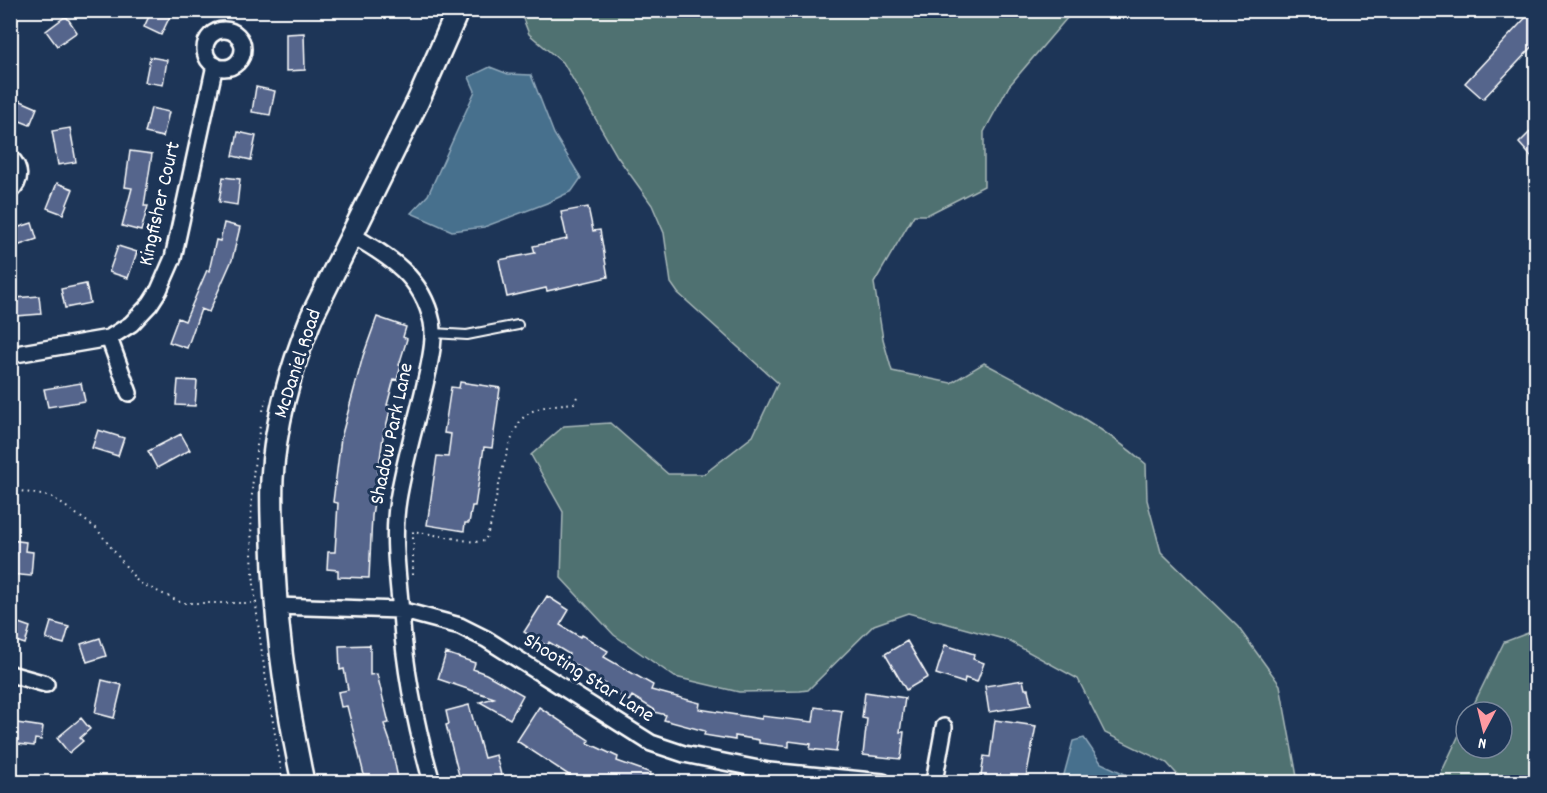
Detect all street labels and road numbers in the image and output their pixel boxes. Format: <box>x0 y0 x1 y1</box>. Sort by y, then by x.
street label: Kingfisher Court <box>132 139 190 269</box>
street label: McDaniel Road <box>267 305 331 423</box>
street label: Shadow Park Lane <box>363 360 423 508</box>
street label: Shooting Star Lane <box>517 627 659 731</box>

